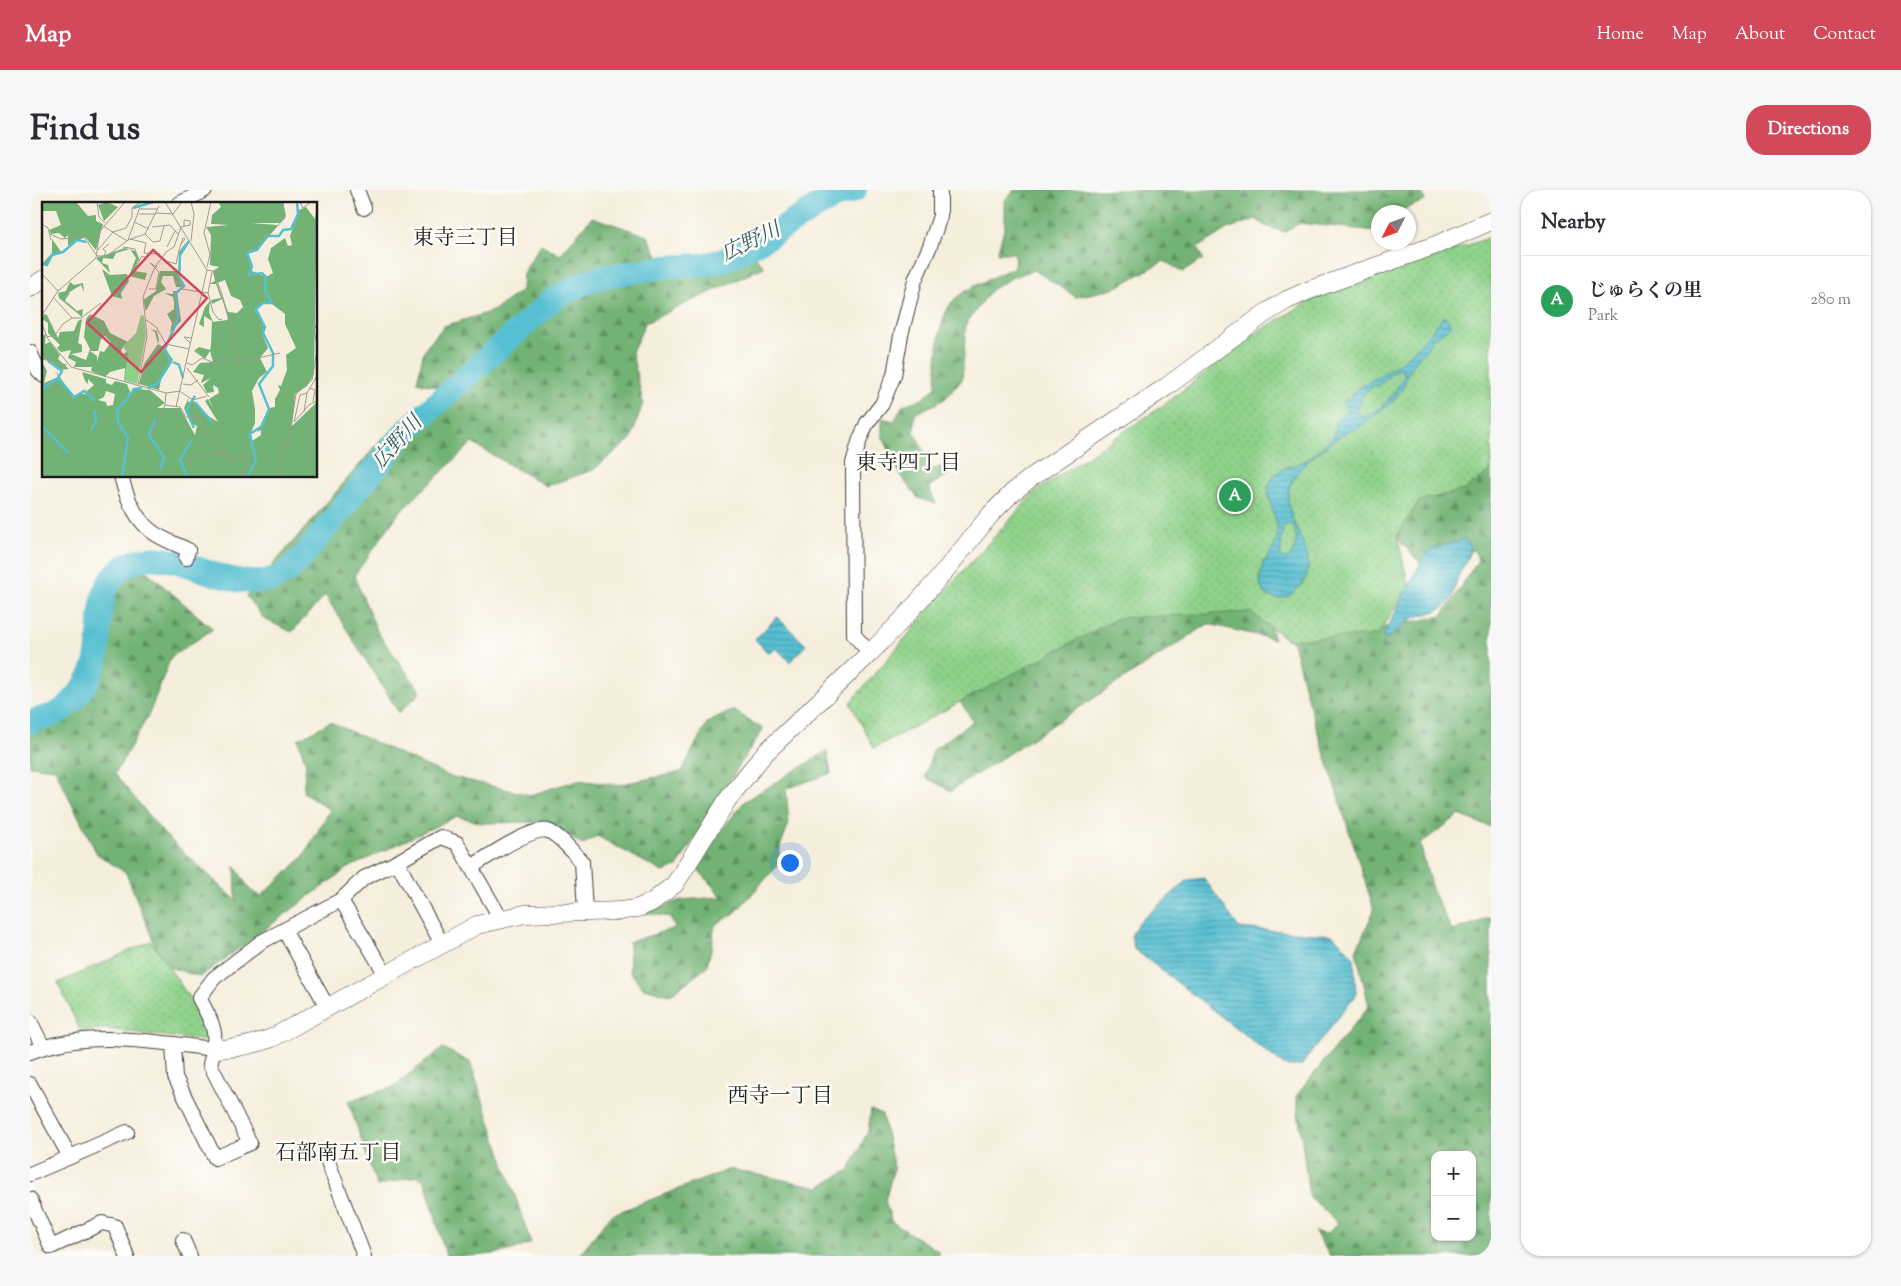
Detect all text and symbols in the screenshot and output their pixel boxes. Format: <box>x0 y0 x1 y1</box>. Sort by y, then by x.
text: Map <box>25 18 71 52</box>
text: Home <box>1597 22 1644 48</box>
text: Map <box>1672 22 1707 48</box>
text: About <box>1735 22 1785 48</box>
text: Contact <box>1813 22 1876 48</box>
text: Find us <box>30 105 140 156</box>
button: Directions <box>1746 105 1871 155</box>
inset map <box>42 202 318 478</box>
north arrow <box>1371 205 1416 250</box>
text: Nearby <box>1541 208 1606 238</box>
water label: 広野川 <box>716 215 788 270</box>
district label: 東寺三丁目 <box>413 224 518 254</box>
text: じゅらくの里 <box>1588 278 1702 305</box>
text: A <box>1551 289 1564 312</box>
text: 280 m <box>1810 289 1851 312</box>
text: Park <box>1588 305 1619 328</box>
water label: 広野川 <box>366 408 432 476</box>
district label: 東寺四丁目 <box>856 449 961 479</box>
pin: A <box>1219 477 1251 515</box>
your location <box>777 850 803 876</box>
district label: 西寺一丁目 <box>728 1082 833 1112</box>
district label: 石部南五丁目 <box>275 1139 401 1169</box>
map controls <box>1431 1151 1476 1241</box>
button: + <box>1431 1151 1476 1196</box>
button: − <box>1431 1196 1476 1241</box>

